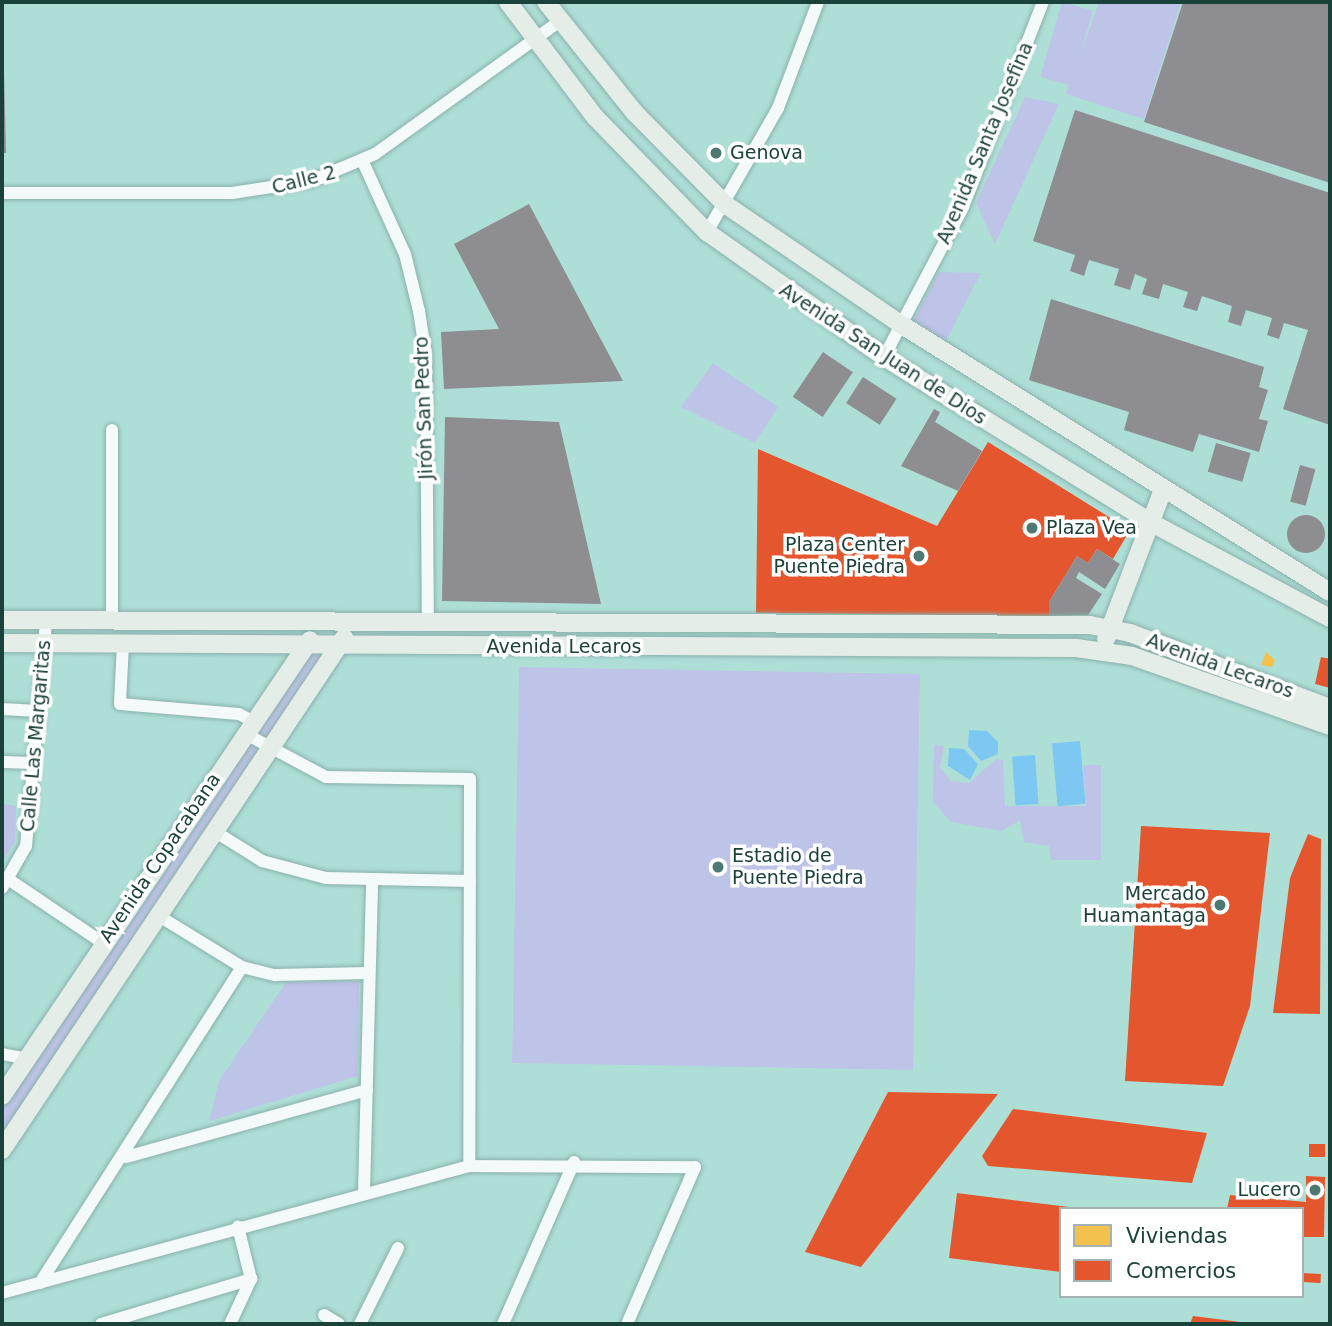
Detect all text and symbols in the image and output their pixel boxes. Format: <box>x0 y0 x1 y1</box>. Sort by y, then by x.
street label: Avenida Santa Josefina <box>932 39 1038 247</box>
place label: Genova <box>730 142 803 164</box>
marker: Genova <box>708 145 724 161</box>
street label: Calle 2 <box>270 161 338 199</box>
street label: Avenida San Juan de Dios <box>775 278 991 430</box>
street label: Jirón San Pedro <box>410 336 438 480</box>
place label: Plaza Vea <box>1046 517 1137 539</box>
marker: Plaza Vea <box>1024 520 1040 536</box>
place label: Plaza Center Puente Piedra <box>773 534 905 578</box>
marker: Plaza Center Puente Piedra <box>911 548 927 564</box>
street label: Avenida Lecaros <box>1143 629 1297 703</box>
street label: Avenida Lecaros <box>487 636 641 658</box>
street label: Calle Las Margaritas <box>16 639 56 833</box>
street label: Avenida Copacabana <box>95 769 225 947</box>
place label: Estadio de Puente Piedra <box>732 845 864 889</box>
marker: Estadio de Puente Piedra <box>710 859 726 875</box>
place label: Mercado Huamantaga <box>1083 883 1206 927</box>
marker: Mercado Huamantaga <box>1212 897 1228 913</box>
place label: Lucero <box>1238 1179 1301 1201</box>
marker: Lucero <box>1307 1182 1323 1198</box>
legend <box>1059 1207 1304 1298</box>
text: Viviendas <box>1126 1224 1227 1248</box>
text: Comercios <box>1126 1259 1236 1283</box>

